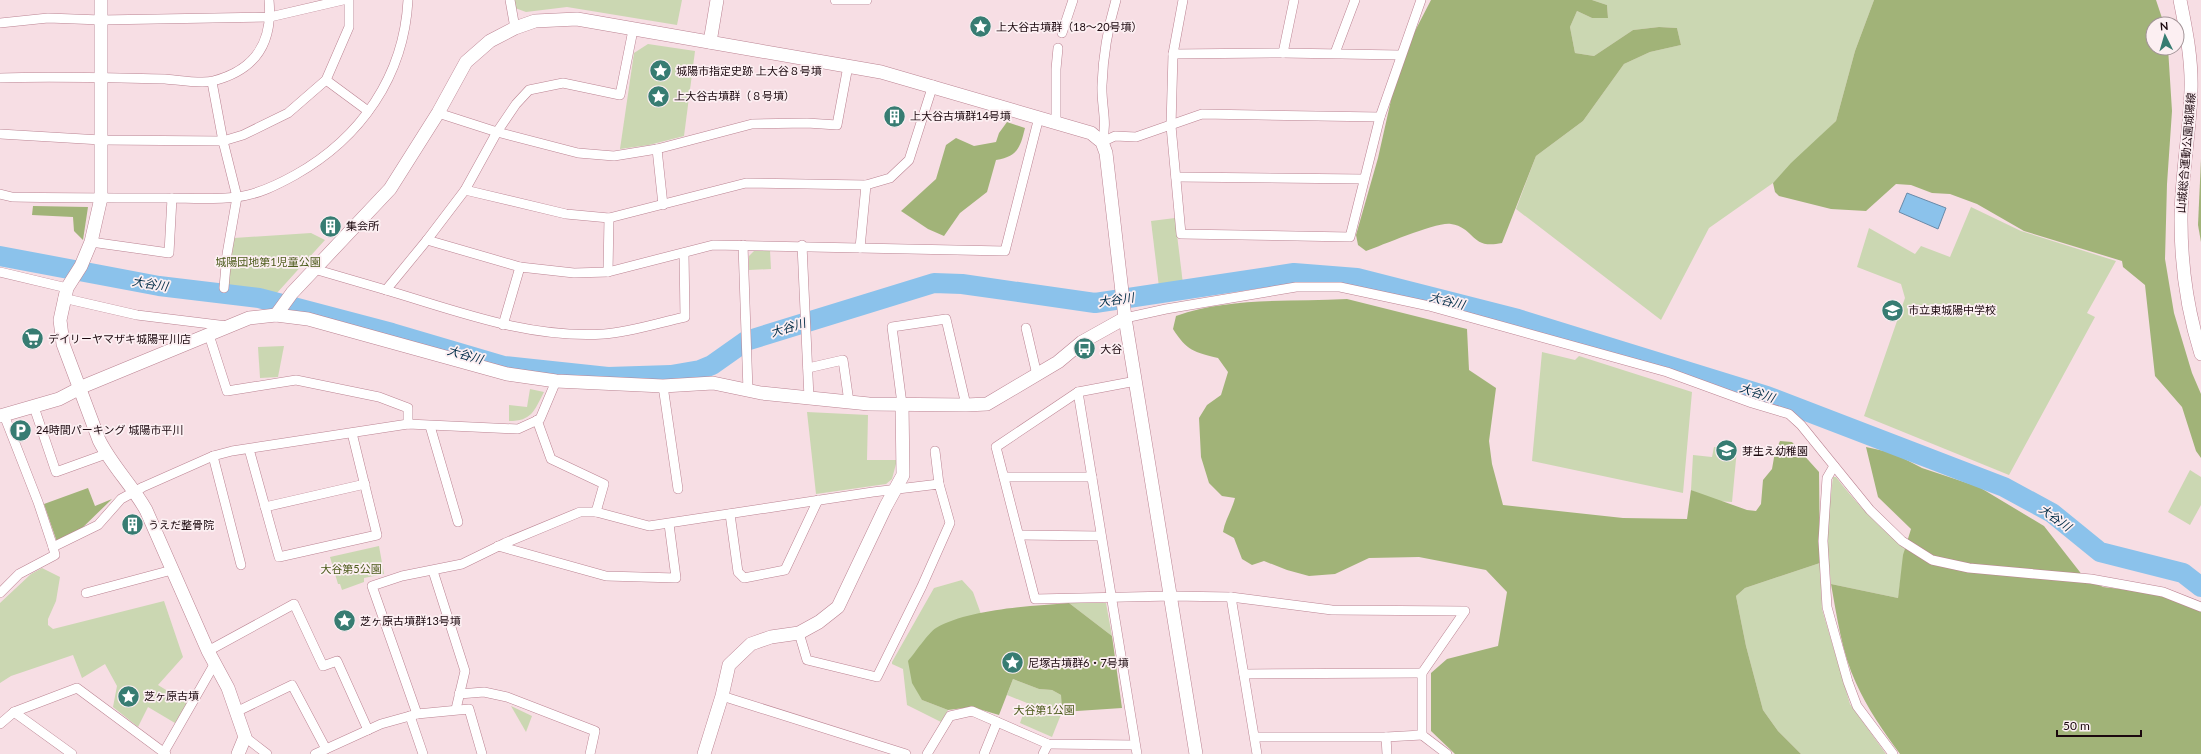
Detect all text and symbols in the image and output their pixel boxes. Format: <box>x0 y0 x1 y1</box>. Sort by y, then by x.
place icon: 上大谷古墳群（18～20号墳） <box>968 14 994 40</box>
north arrow <box>2145 16 2185 56</box>
text: N <box>2159 19 2169 32</box>
place label: 上大谷古墳群（18～20号墳） <box>996 20 1143 33</box>
place icon: 城陽市指定史跡 上大谷８号墳 <box>648 58 674 84</box>
place label: 城陽市指定史跡 上大谷８号墳 <box>676 64 822 77</box>
place icon: 上大谷古墳群（８号墳） <box>646 83 672 109</box>
place label: 上大谷古墳群（８号墳） <box>674 89 795 102</box>
street label: 山城総合運動公園城陽線 <box>2174 92 2197 214</box>
building icon: 上大谷古墳群14号墳 <box>881 103 907 129</box>
place label: 上大谷古墳群14号墳 <box>910 109 1011 122</box>
building icon: 集会所 <box>317 213 343 239</box>
place label: 集会所 <box>346 219 380 232</box>
park label: 城陽団地第1児童公園 <box>215 255 321 268</box>
water label: 大谷川 <box>131 273 171 294</box>
water label: 大谷川 <box>1097 289 1137 309</box>
water label: 大谷川 <box>1428 289 1468 313</box>
school or university icon: 市立東城陽中学校 <box>1879 297 1905 323</box>
place label: 市立東城陽中学校 <box>1908 303 1996 316</box>
water label: 大谷川 <box>768 315 809 340</box>
supermarket icon: デイリーヤマザキ城陽平川店 <box>20 326 46 352</box>
place label: デイリーヤマザキ城陽平川店 <box>48 332 191 345</box>
bus stop icon: 大谷 <box>1071 336 1097 362</box>
water label: 大谷川 <box>446 342 486 367</box>
place label: 大谷 <box>1100 342 1122 355</box>
water label: 大谷川 <box>1738 380 1778 406</box>
parking icon: 24時間パーキング 城陽市平川 <box>8 417 34 443</box>
place label: 24時間パーキング 城陽市平川 <box>36 423 183 436</box>
school or university icon: 芽生え幼稚園 <box>1714 438 1740 464</box>
place label: 芽生え幼稚園 <box>1742 444 1808 457</box>
water label: 大谷川 <box>2036 501 2076 535</box>
building icon: うえだ整骨院 <box>119 512 145 538</box>
place label: うえだ整骨院 <box>148 518 214 531</box>
park label: 大谷第5公園 <box>320 562 382 575</box>
place icon: 芝ヶ原古墳群13号墳 <box>332 608 358 634</box>
place label: 芝ヶ原古墳群13号墳 <box>360 614 461 627</box>
place icon: 尼塚古墳群6・7号墳 <box>999 650 1025 676</box>
place label: 尼塚古墳群6・7号墳 <box>1028 656 1129 669</box>
place icon: 芝ヶ原古墳 <box>116 683 142 709</box>
place label: 芝ヶ原古墳 <box>144 689 199 702</box>
park label: 大谷第1公園 <box>1013 703 1075 716</box>
scale bar <box>2057 712 2141 738</box>
text: 50 m <box>2063 718 2090 733</box>

